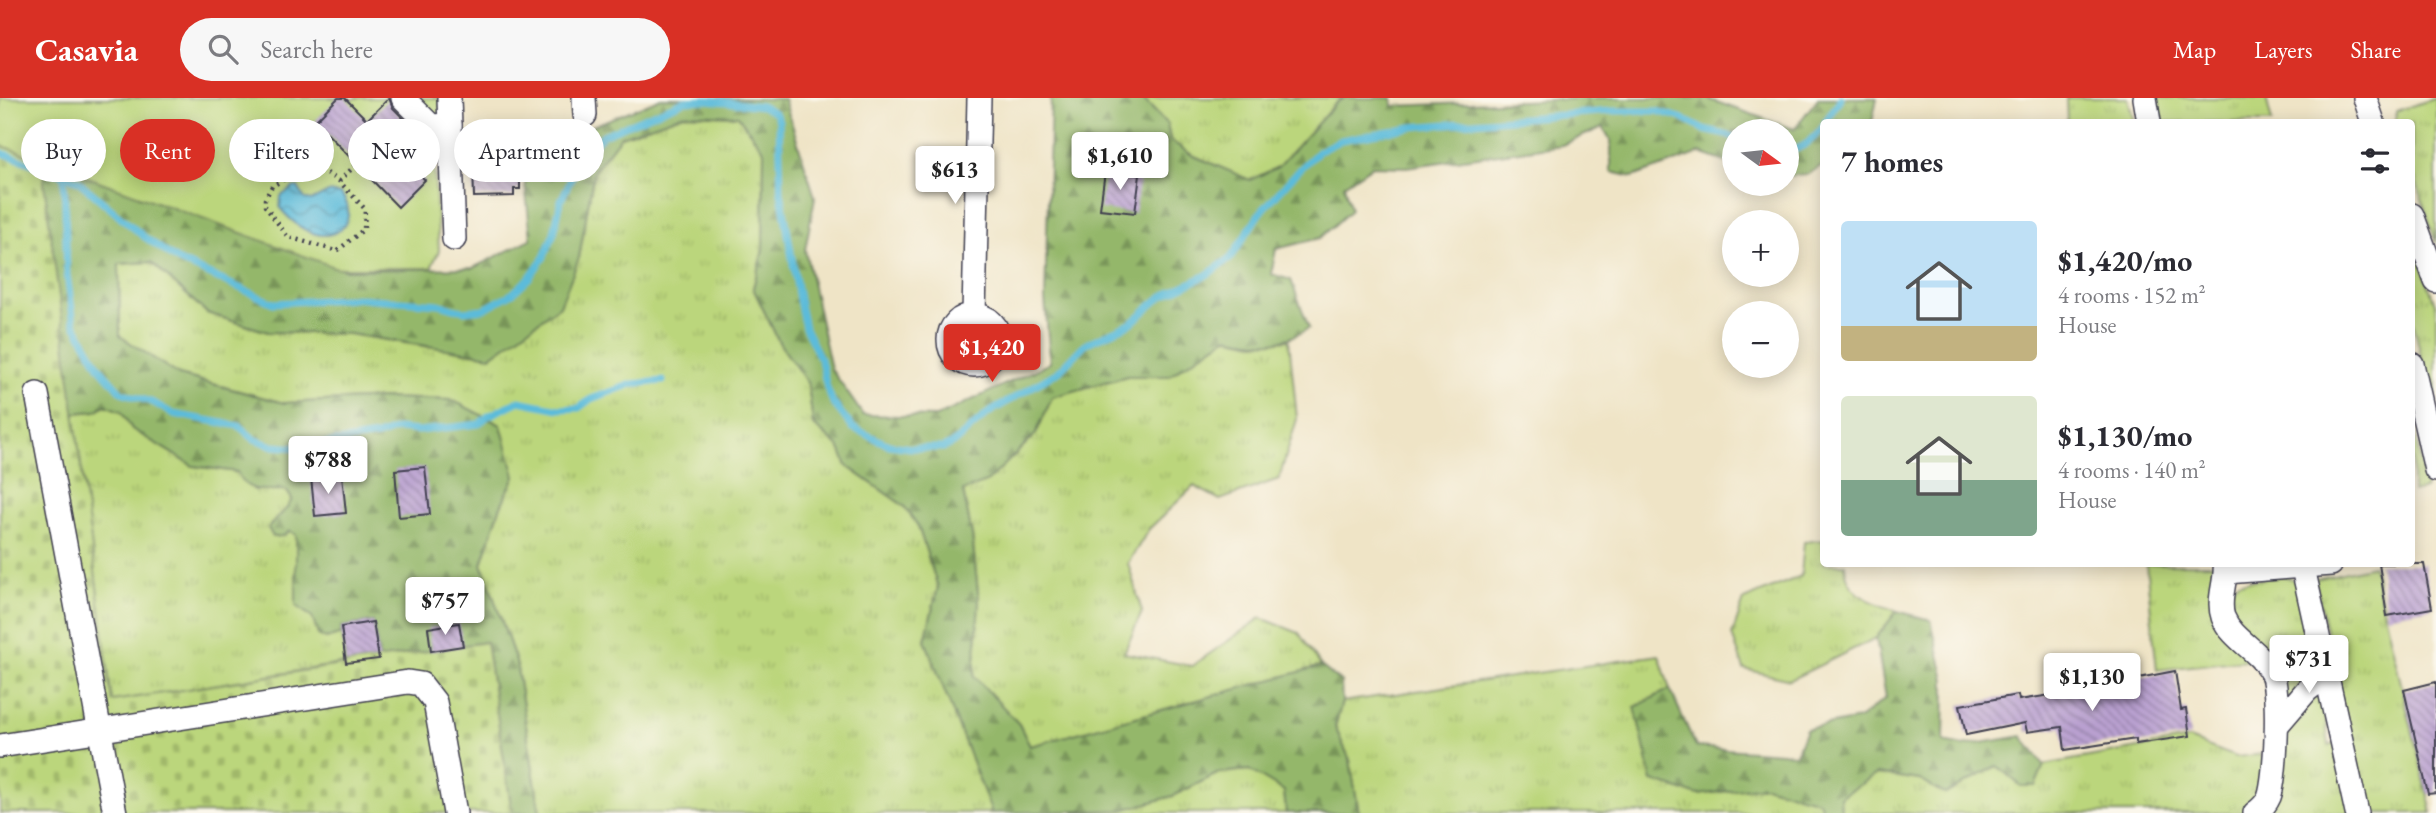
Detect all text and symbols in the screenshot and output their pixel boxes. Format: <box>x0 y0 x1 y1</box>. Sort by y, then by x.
search box <box>180 18 670 81</box>
text: Casavia <box>35 28 138 71</box>
icon: search <box>204 30 242 68</box>
text: Search here <box>260 32 373 66</box>
text: Map <box>2173 34 2216 65</box>
text: Layers <box>2254 34 2313 65</box>
text: Share <box>2351 34 2401 65</box>
chip: Buy <box>21 119 106 182</box>
chip: Rent <box>120 119 215 182</box>
chip: Filters <box>229 119 334 182</box>
chip: New <box>348 119 440 182</box>
chip: Apartment <box>454 119 604 182</box>
north arrow <box>1722 119 1799 196</box>
map controls <box>1722 119 1799 378</box>
pin: $1,610 <box>1063 132 1177 192</box>
text: $1,610 <box>1088 140 1152 170</box>
text: 7 homes <box>1841 142 1943 181</box>
icon: filters <box>2356 142 2394 180</box>
pin: $613 <box>914 146 996 206</box>
text: $613 <box>931 154 979 184</box>
button: + <box>1722 210 1799 287</box>
text: $1,420/mo <box>2058 241 2192 280</box>
icon: home <box>1897 249 1981 333</box>
text: 4 rooms · 152 m² <box>2058 280 2206 310</box>
button: − <box>1722 301 1799 378</box>
text: House <box>2058 310 2117 340</box>
pin: $1,420 <box>935 324 1049 384</box>
text: $1,420 <box>960 332 1024 362</box>
text: $1,130/mo <box>2058 416 2192 455</box>
icon: home <box>1897 424 1981 508</box>
pin: $788 <box>287 436 369 496</box>
text: $788 <box>304 444 352 474</box>
text: 4 rooms · 140 m² <box>2058 455 2206 485</box>
text: House <box>2058 485 2117 515</box>
pin: $757 <box>404 578 486 637</box>
text: $757 <box>421 585 469 615</box>
pin: $731 <box>2268 636 2350 695</box>
text: $731 <box>2285 643 2333 673</box>
pin: $1,130 <box>2035 654 2149 713</box>
text: $1,130 <box>2060 661 2124 691</box>

